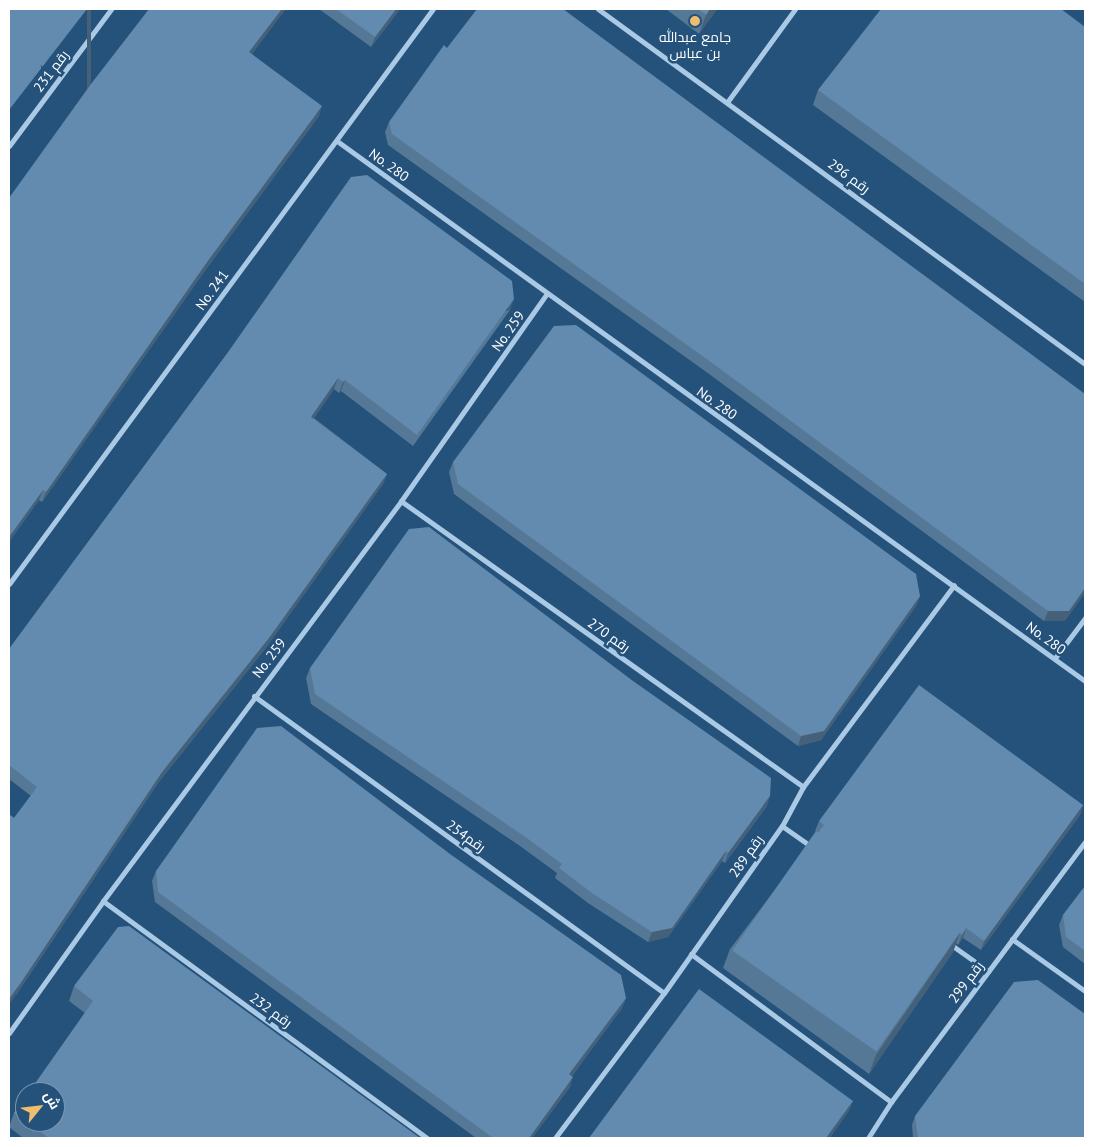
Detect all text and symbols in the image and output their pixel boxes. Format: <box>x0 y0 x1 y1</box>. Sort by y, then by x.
marker: جامع عبدالله بن عباس <box>689 15 701 27</box>
place label: جامع عبدالله بن عباس <box>659 29 731 62</box>
street label: رقم 231 <box>30 47 72 95</box>
street label: No. 280 <box>365 145 413 185</box>
street label: رقم 296 <box>825 155 873 197</box>
street label: No. 241 <box>192 266 232 314</box>
street label: No. 259 <box>488 307 528 355</box>
street label: No. 280 <box>693 383 741 423</box>
street label: رقم 270 <box>585 614 633 656</box>
street label: No. 280 <box>1022 618 1070 658</box>
street label: No. 259 <box>248 634 290 682</box>
street label: رقم254 <box>443 816 489 856</box>
street label: رقم 289 <box>725 832 767 880</box>
street label: رقم 299 <box>945 958 987 1006</box>
street label: رقم 232 <box>247 989 295 1031</box>
north arrow <box>15 1082 65 1132</box>
text: ش <box>40 1088 64 1112</box>

